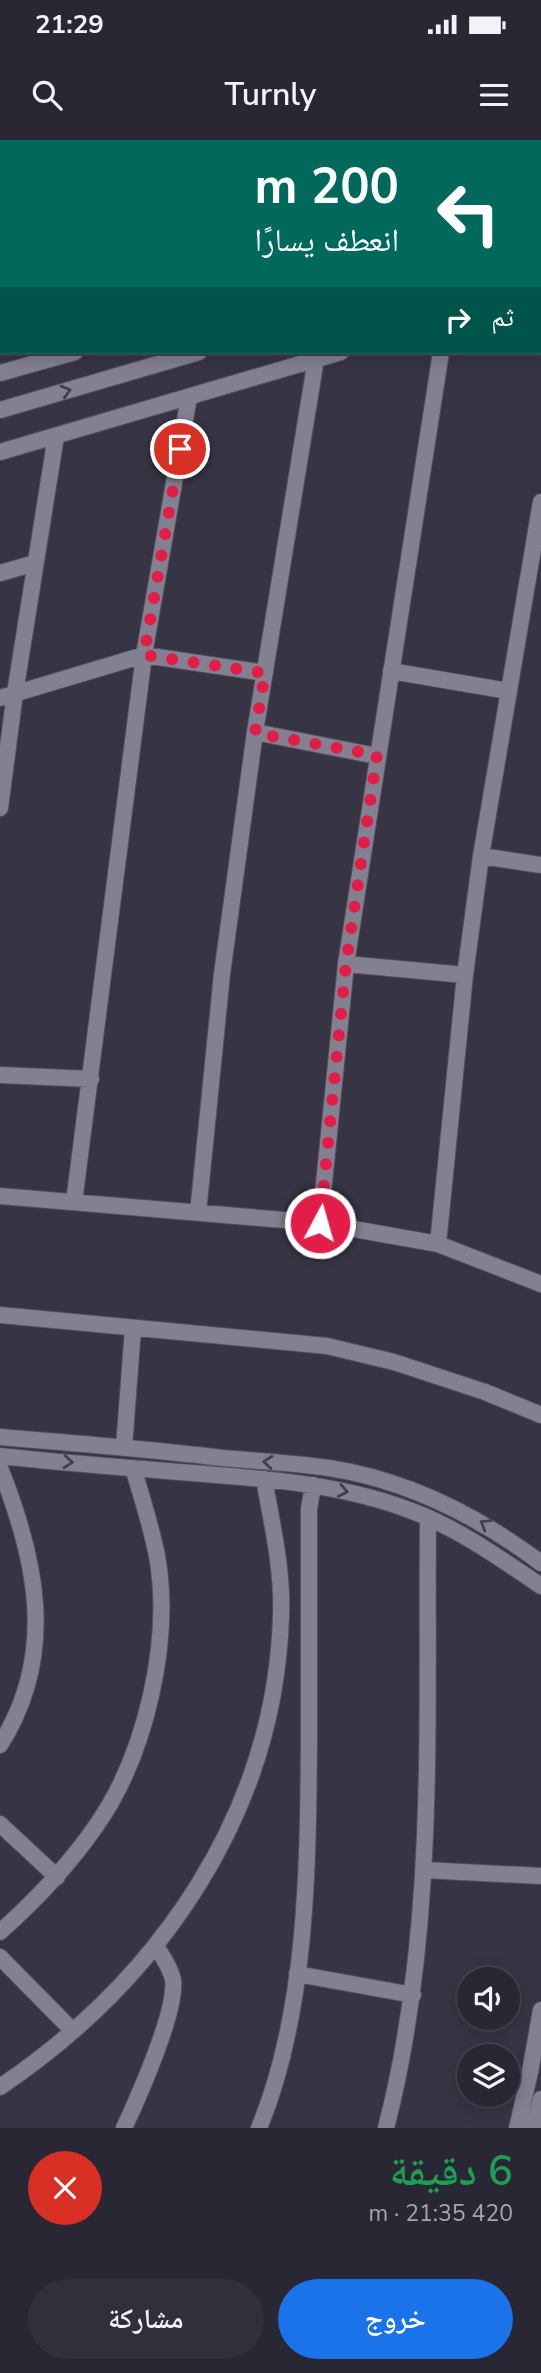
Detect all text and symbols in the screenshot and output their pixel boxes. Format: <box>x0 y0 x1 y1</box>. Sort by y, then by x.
text: 21:29 <box>35 7 104 42</box>
text: Turnly <box>225 73 316 116</box>
icon: search <box>28 76 66 114</box>
icon: menu <box>475 76 513 114</box>
text: 200 m <box>255 153 399 220</box>
icon: left <box>423 168 514 259</box>
text: انعطف يسارًا <box>255 219 399 262</box>
text: ثم <box>491 300 514 335</box>
icon: right <box>439 301 477 339</box>
one-way arrow <box>59 384 71 399</box>
pin <box>150 419 210 479</box>
icon: arrive <box>161 430 199 468</box>
position arrow <box>283 1186 357 1260</box>
one-way arrow <box>62 1455 74 1470</box>
one-way arrow <box>262 1455 273 1470</box>
one-way arrow <box>337 1482 349 1497</box>
one-way arrow <box>479 1520 492 1533</box>
map controls <box>457 1967 520 2107</box>
button: sound <box>457 1967 520 2030</box>
button: layers <box>457 2044 520 2107</box>
text: 6 دقيقة <box>389 2143 513 2200</box>
button: close <box>28 2151 102 2225</box>
text: 420 m · 21:35 <box>368 2198 513 2229</box>
button: مشاركة <box>28 2279 264 2359</box>
button: خروج <box>278 2279 513 2359</box>

